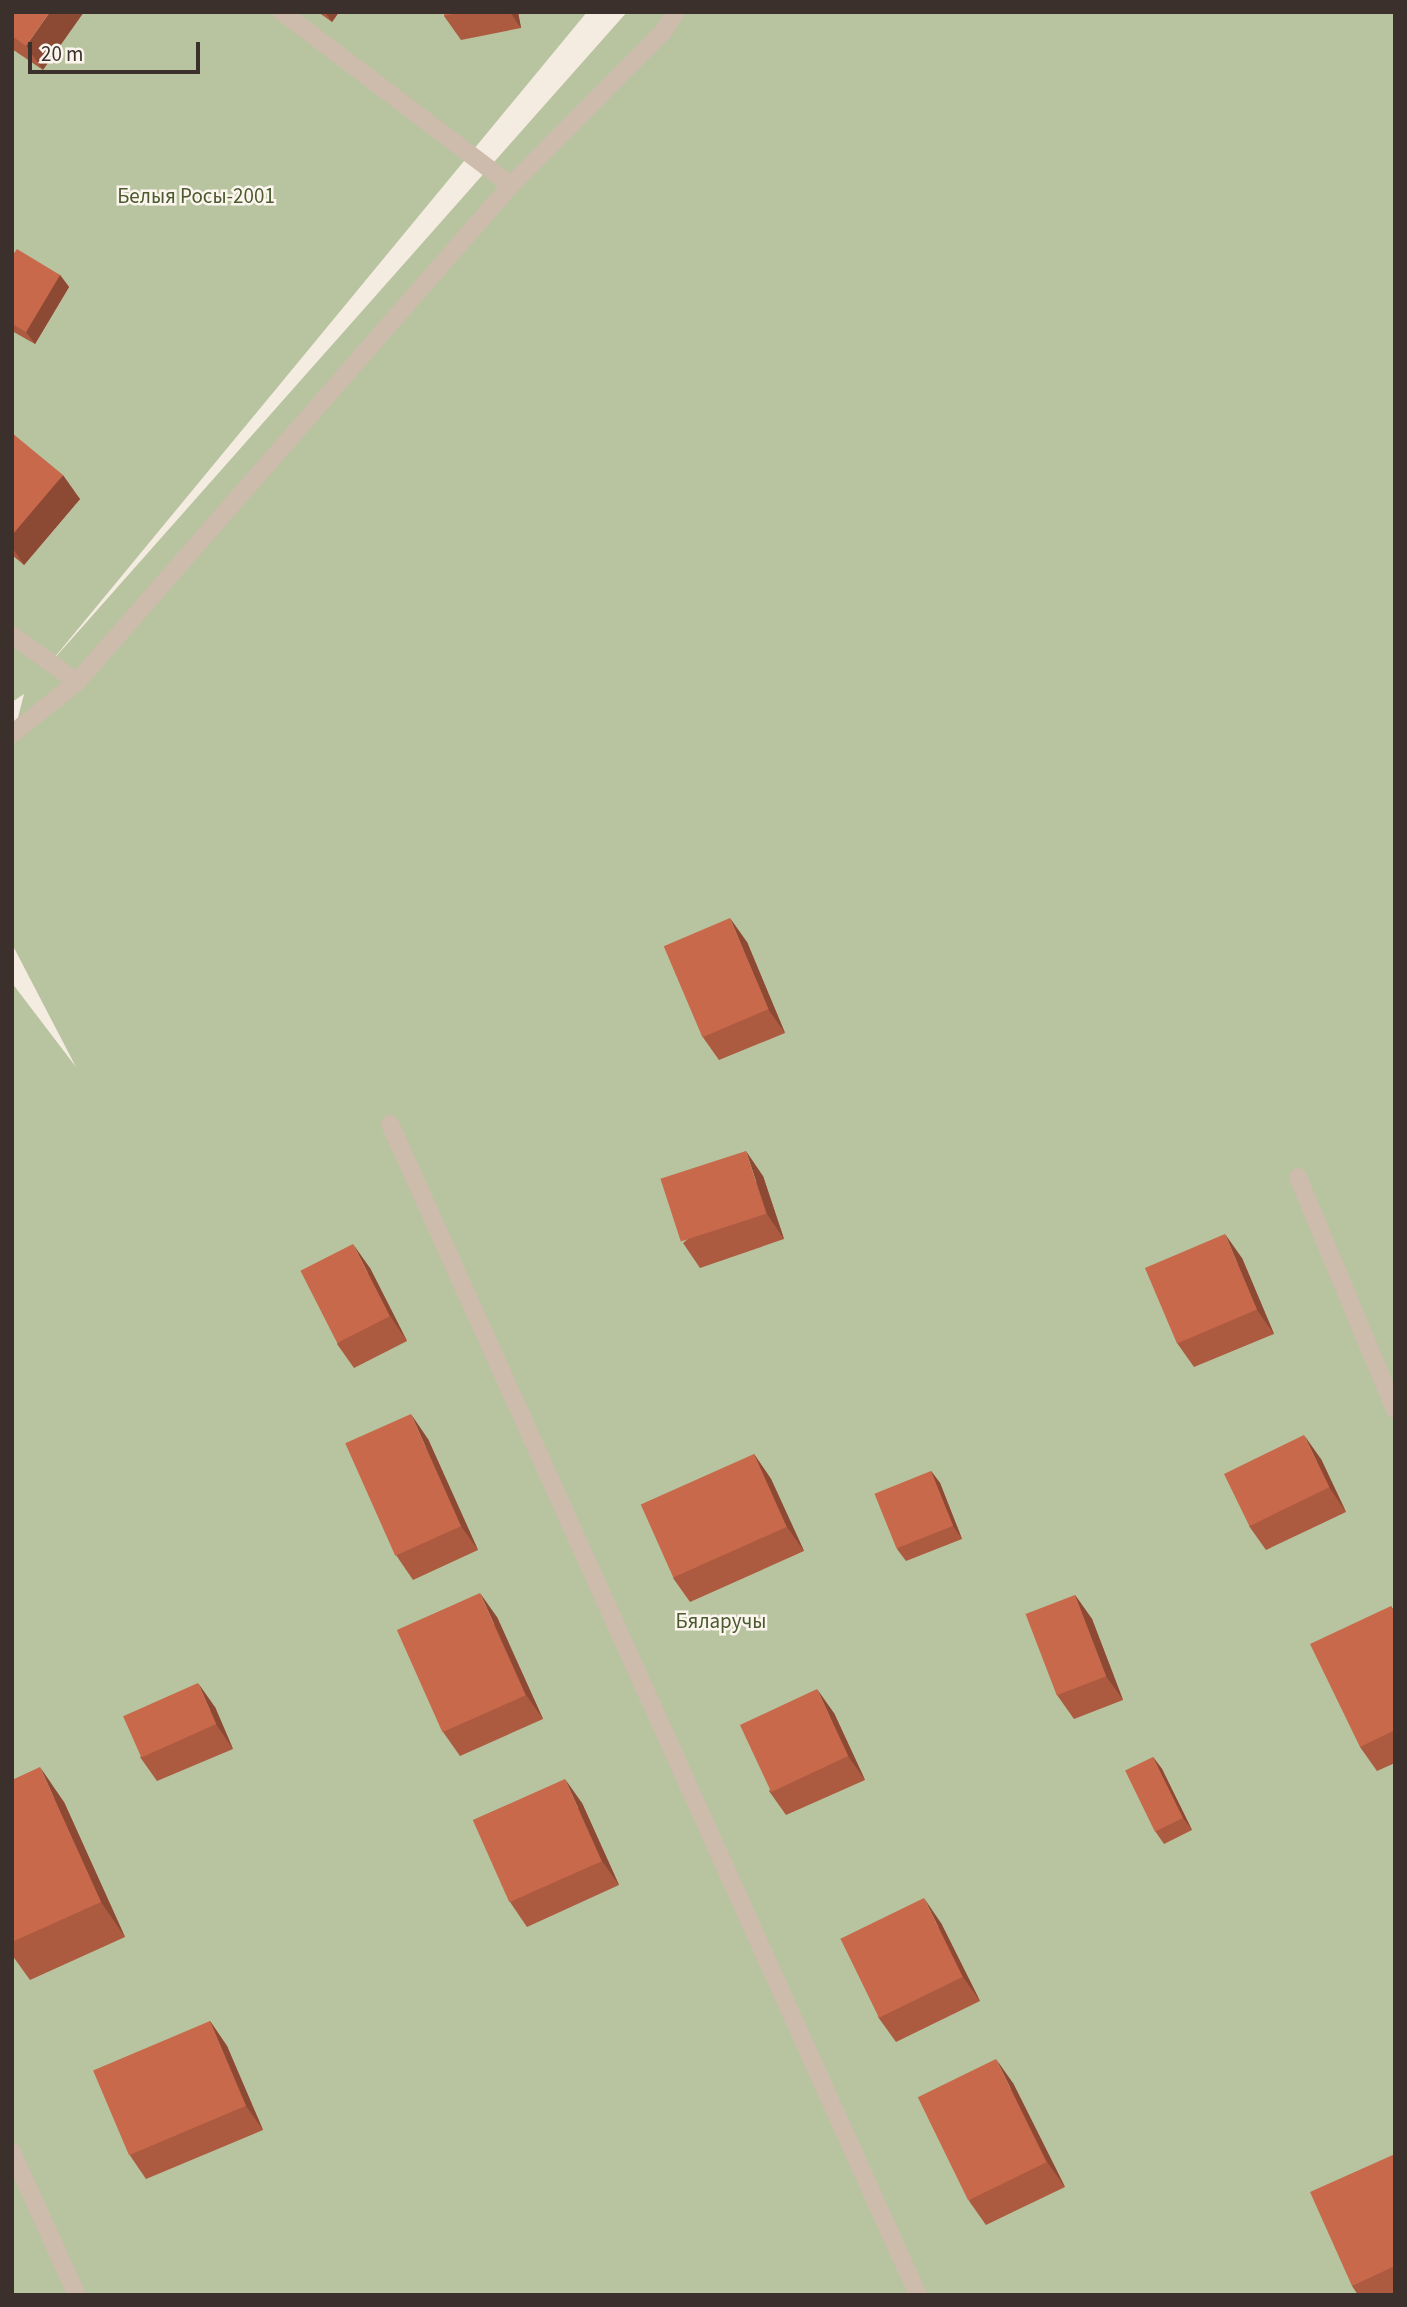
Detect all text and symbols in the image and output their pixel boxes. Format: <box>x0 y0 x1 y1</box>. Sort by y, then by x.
scale bar <box>32 28 203 72</box>
text: 20 m <box>41 39 83 69</box>
park label: Белыя Росы-2001 <box>117 183 275 209</box>
park label: Бяларучы <box>676 1608 766 1634</box>

